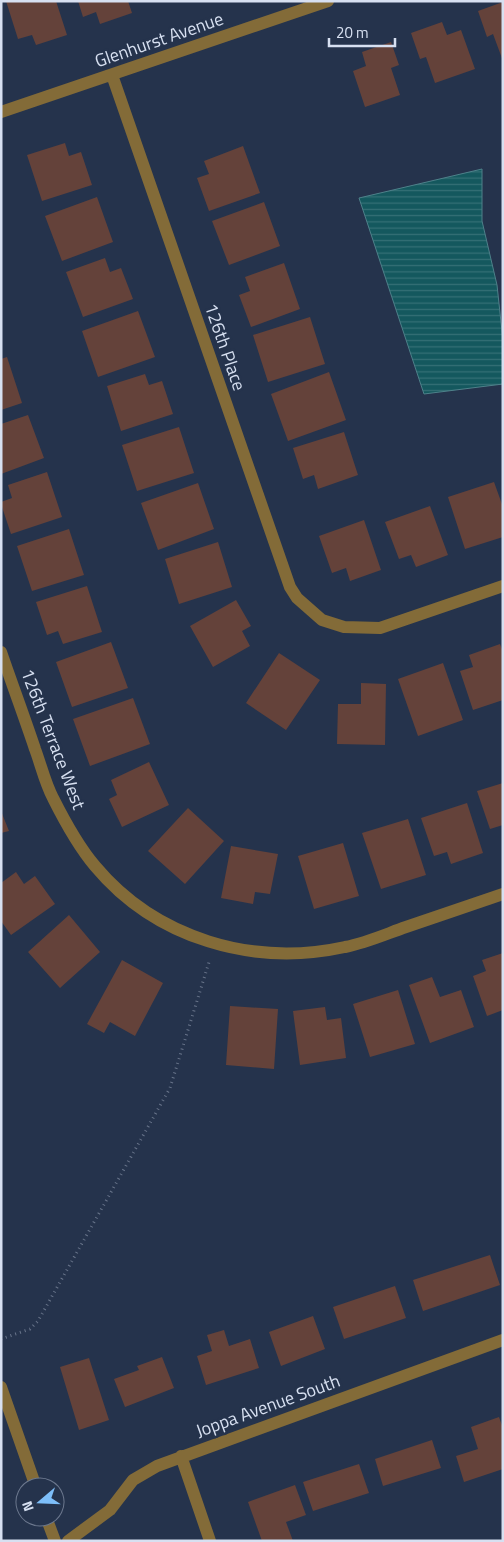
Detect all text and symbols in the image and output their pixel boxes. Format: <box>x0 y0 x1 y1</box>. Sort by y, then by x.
street label: Glenhurst Avenue <box>91 5 227 74</box>
scale bar <box>329 15 395 47</box>
text: 20 m <box>336 21 369 44</box>
street label: 126th Place <box>198 299 253 394</box>
street label: 126th Terrace West <box>14 665 93 814</box>
street label: Joppa Avenue South <box>192 1367 344 1444</box>
north arrow <box>15 1477 65 1527</box>
text: N <box>16 1498 39 1514</box>

